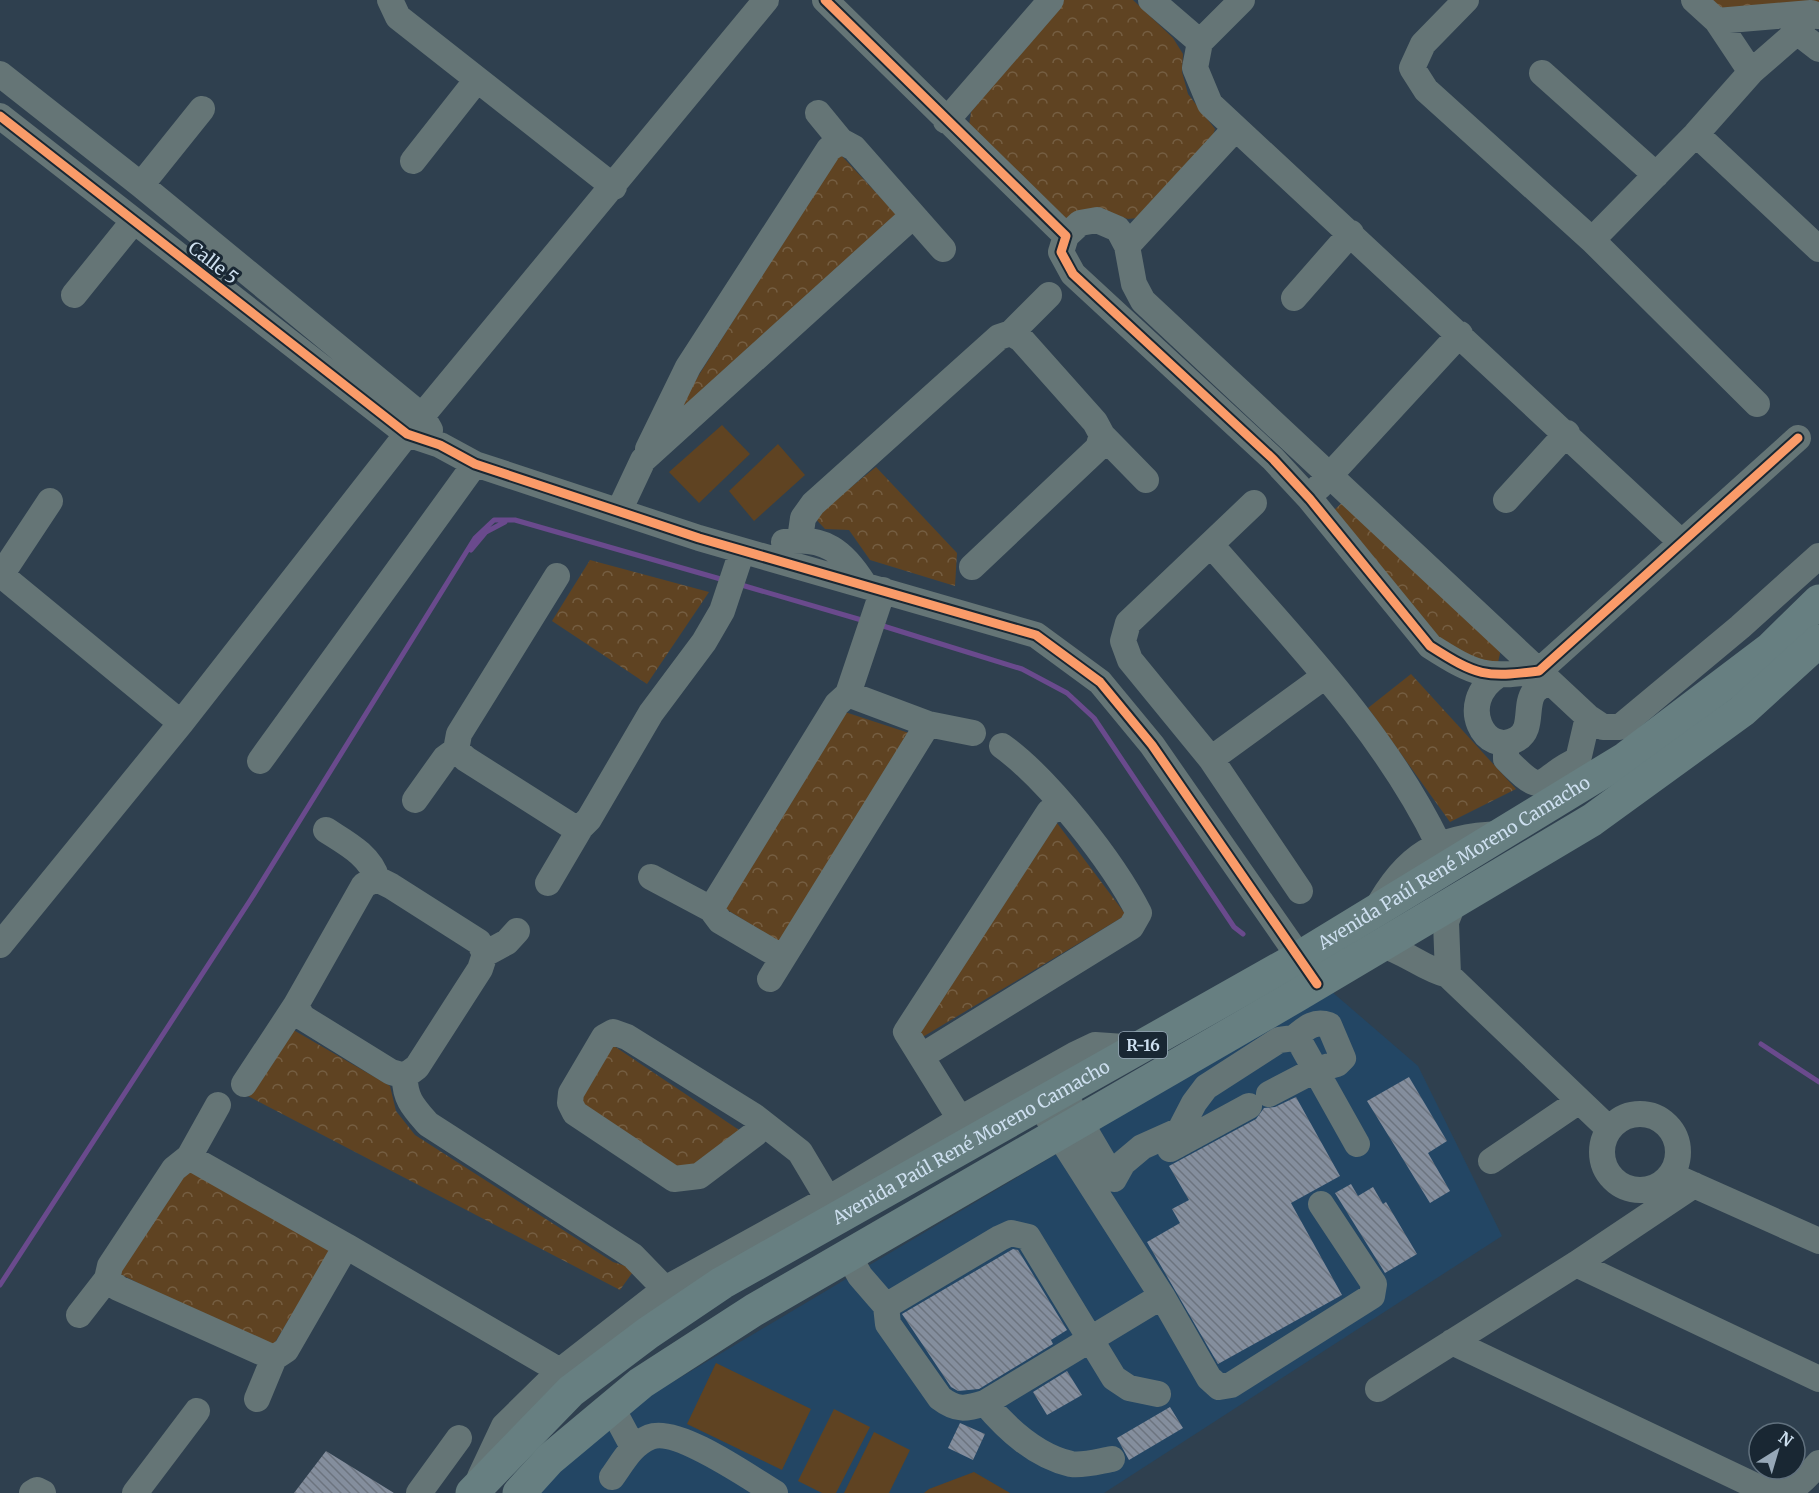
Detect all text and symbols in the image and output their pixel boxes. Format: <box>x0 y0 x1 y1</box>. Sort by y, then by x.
street label: Calle 5 <box>184 236 243 289</box>
street label: Avenida Paúl René Moreno Camacho <box>1312 771 1594 955</box>
road number: R-16 <box>1119 1032 1167 1058</box>
street label: Avenida Paúl René Moreno Camacho <box>827 1055 1114 1230</box>
north arrow <box>1747 1421 1807 1481</box>
text: N <box>1775 1427 1797 1451</box>

